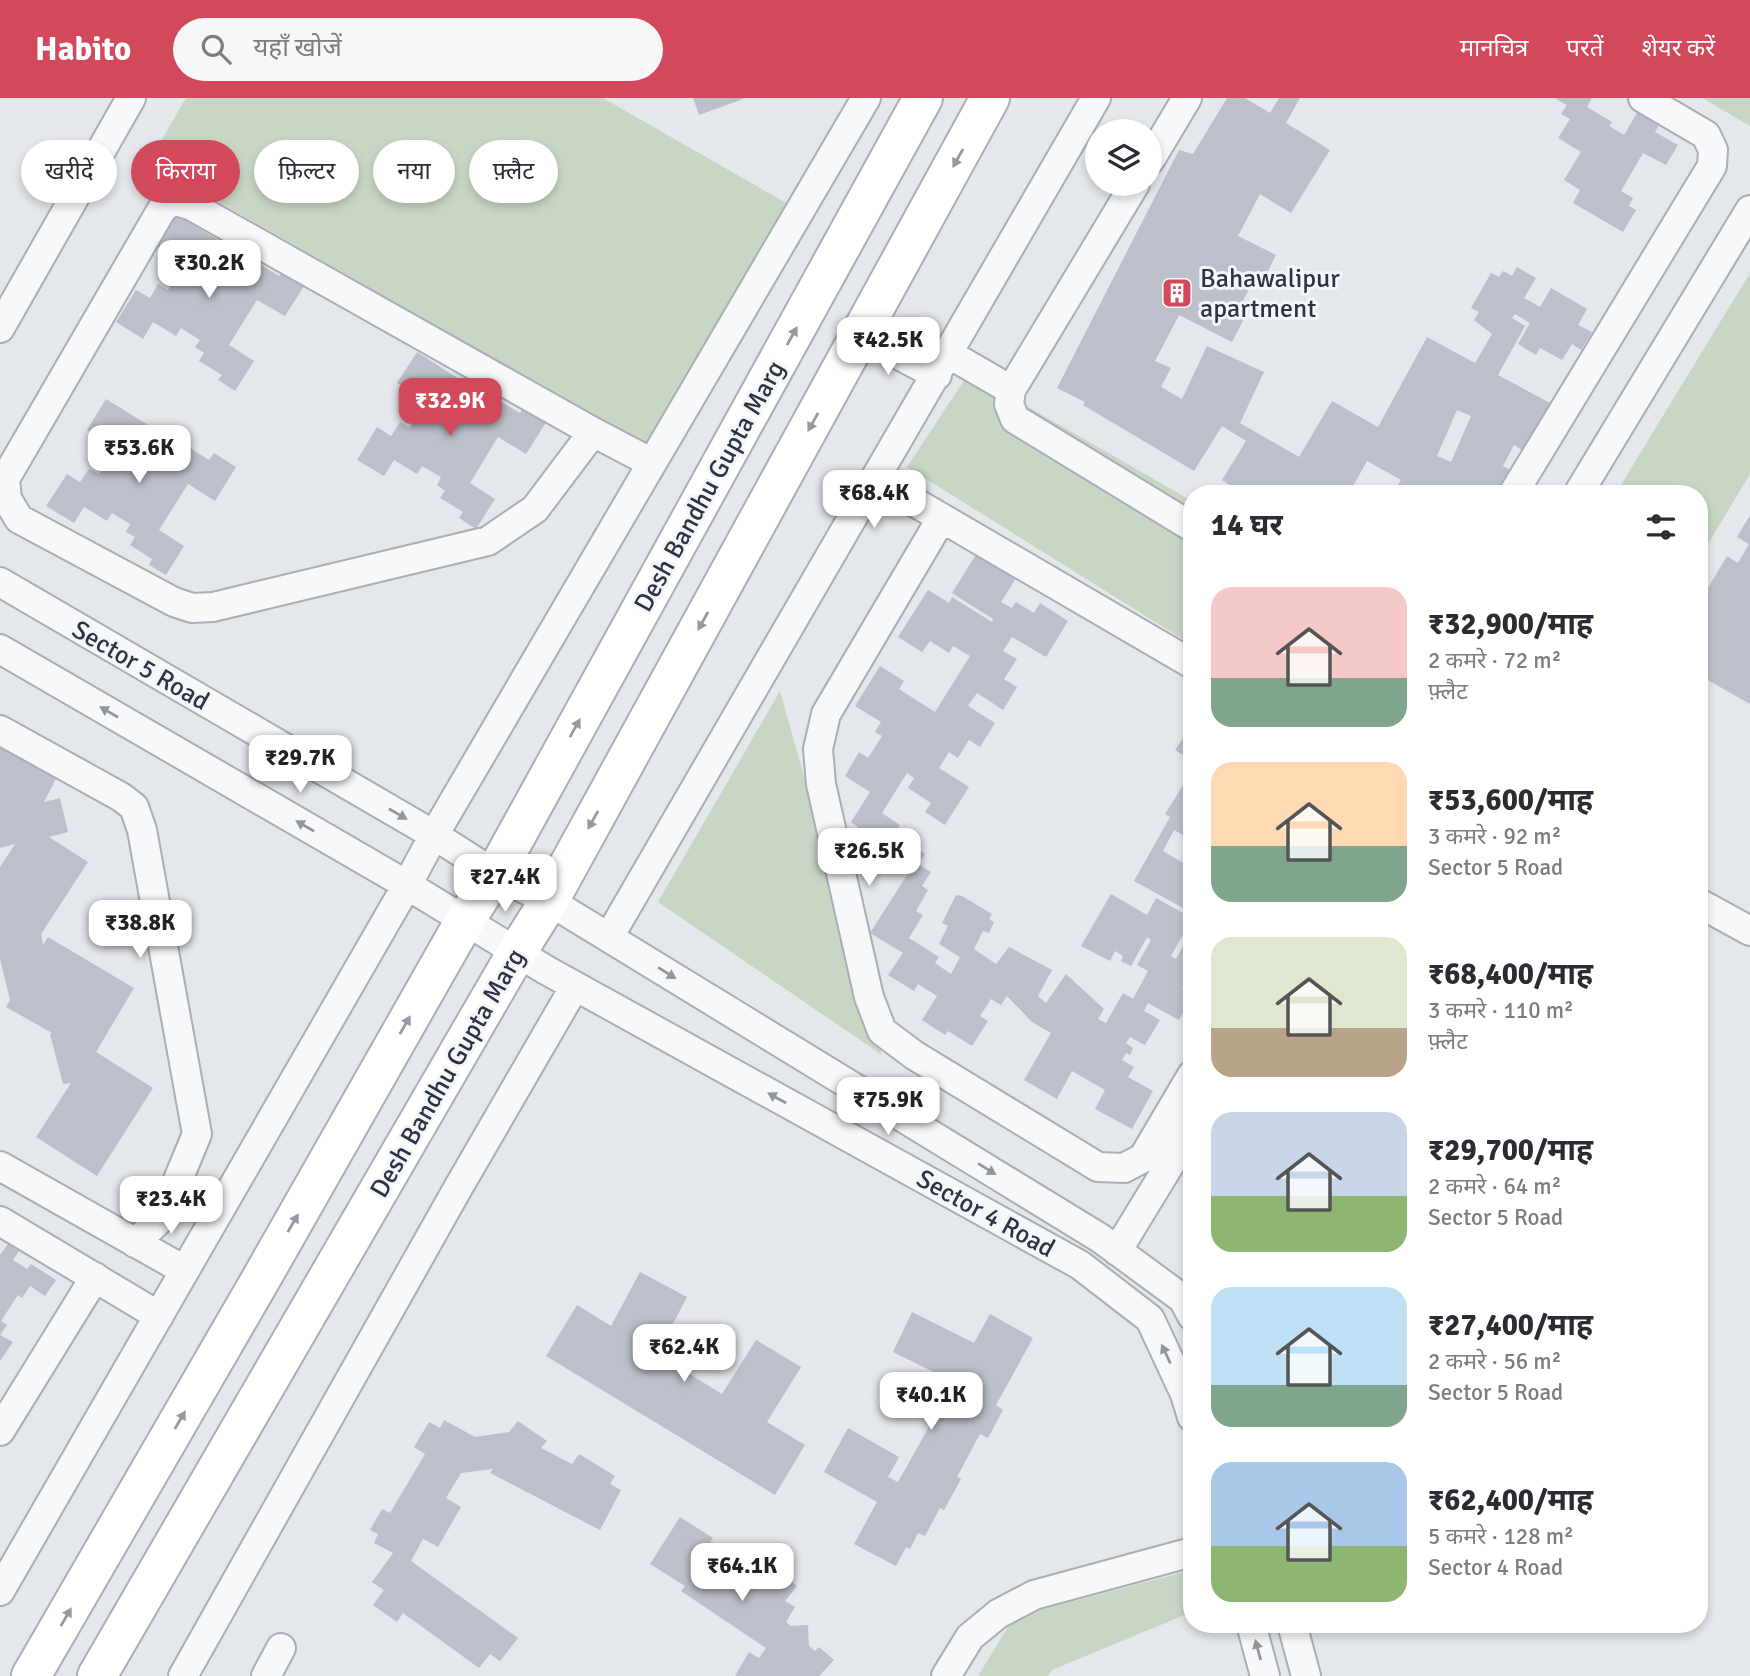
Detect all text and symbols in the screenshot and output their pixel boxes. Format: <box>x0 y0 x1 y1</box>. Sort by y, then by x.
search box <box>173 18 663 81</box>
text: Habito <box>35 29 131 70</box>
icon: search <box>197 30 235 68</box>
text: यहाँ खोजें <box>253 32 342 64</box>
text: मानचित्र <box>1460 33 1528 63</box>
text: परतें <box>1566 33 1603 63</box>
text: शेयर करें <box>1641 33 1715 63</box>
map controls <box>1085 119 1162 196</box>
button: layers <box>1085 119 1162 196</box>
chip: खरीदें <box>21 140 117 203</box>
chip: किराया <box>131 140 240 203</box>
chip: फ़िल्टर <box>254 140 359 203</box>
chip: नया <box>373 140 455 203</box>
chip: फ़्लैट <box>469 140 558 203</box>
one-way arrow <box>952 148 963 168</box>
pin: ₹30.2K <box>152 240 266 300</box>
text: ₹30.2K <box>174 248 244 277</box>
place label: Bahawalipur apartment <box>1200 263 1340 325</box>
building icon: Bahawalipur apartment <box>1160 276 1194 310</box>
pin: ₹42.5K <box>831 317 945 377</box>
text: ₹42.5K <box>853 325 923 354</box>
one-way arrow <box>786 326 798 345</box>
street label: Desh Bandhu Gupta Marg <box>628 355 792 618</box>
pin: ₹32.9K <box>393 378 507 438</box>
text: ₹32.9K <box>415 386 485 415</box>
one-way arrow <box>807 412 819 432</box>
pin: ₹53.6K <box>82 426 196 485</box>
text: ₹53.6K <box>104 433 174 462</box>
pin: ₹68.4K <box>817 470 931 530</box>
text: ₹68.4K <box>839 478 909 507</box>
text: 14 घर <box>1211 507 1283 544</box>
icon: filters <box>1642 508 1680 546</box>
text: ₹32,900/माह <box>1428 606 1593 643</box>
one-way arrow <box>697 612 709 631</box>
street label: Sector 5 Road <box>66 614 215 718</box>
icon: home <box>1267 615 1351 699</box>
text: 2 कमरे · 72 m² <box>1428 646 1561 675</box>
text: फ़्लैट <box>1428 677 1468 706</box>
one-way arrow <box>99 706 118 718</box>
one-way arrow <box>569 718 581 738</box>
pin: ₹29.7K <box>243 736 357 795</box>
text: ₹29.7K <box>265 743 335 772</box>
text: ₹53,600/माह <box>1428 782 1593 819</box>
icon: home <box>1267 790 1351 874</box>
one-way arrow <box>388 808 407 820</box>
one-way arrow <box>588 811 600 831</box>
one-way arrow <box>296 820 315 832</box>
text: 3 कमरे · 92 m² <box>1428 822 1561 851</box>
pin: ₹26.5K <box>812 828 926 888</box>
text: ₹26.5K <box>834 836 904 865</box>
text: Sector 5 Road <box>1428 853 1563 882</box>
pin: ₹27.4K <box>448 854 562 914</box>
text: ₹27.4K <box>470 862 540 891</box>
pin: ₹38.8K <box>83 900 197 960</box>
text: ₹38.8K <box>105 908 175 937</box>
street label: Desh Bandhu Gupta Marg <box>363 943 532 1204</box>
text: ₹68,400/माह <box>1428 956 1593 993</box>
icon: home <box>1267 965 1351 1049</box>
one-way arrow <box>658 966 677 979</box>
text: 3 कमरे · 110 m² <box>1428 996 1574 1025</box>
one-way arrow <box>399 1015 411 1035</box>
text: फ़्लैट <box>1428 1027 1468 1056</box>
pin: ₹75.9K <box>831 1077 945 1137</box>
text: ₹75.9K <box>853 1085 923 1114</box>
one-way arrow <box>767 1092 787 1104</box>
text: ₹29,700/माह <box>1428 1132 1593 1169</box>
icon: home <box>1267 1140 1351 1224</box>
one-way arrow <box>977 1162 996 1175</box>
street label: Sector 4 Road <box>911 1163 1060 1265</box>
text: 2 कमरे · 64 m² <box>1428 1172 1561 1201</box>
pin: ₹23.4K <box>114 1176 228 1236</box>
text: ₹23.4K <box>136 1184 206 1213</box>
text: Sector 5 Road <box>1428 1203 1563 1232</box>
one-way arrow <box>287 1213 299 1233</box>
text: ₹27,400/माह <box>1428 1307 1593 1344</box>
icon: home <box>1267 1315 1351 1399</box>
pin: ₹62.4K <box>627 1324 741 1384</box>
text: ₹62.4K <box>649 1332 719 1361</box>
one-way arrow <box>1160 1343 1171 1364</box>
text: 2 कमरे · 56 m² <box>1428 1347 1561 1376</box>
pin: ₹40.1K <box>874 1372 988 1432</box>
text: Sector 5 Road <box>1428 1378 1563 1407</box>
text: ₹40.1K <box>896 1380 966 1409</box>
one-way arrow <box>173 1410 185 1430</box>
text: ₹62,400/माह <box>1428 1482 1593 1519</box>
icon: home <box>1267 1490 1351 1574</box>
text: 5 कमरे · 128 m² <box>1428 1522 1574 1551</box>
pin: ₹64.1K <box>685 1544 799 1603</box>
text: ₹64.1K <box>707 1551 777 1580</box>
text: Sector 4 Road <box>1428 1553 1563 1582</box>
one-way arrow <box>59 1607 71 1627</box>
one-way arrow <box>1252 1639 1263 1661</box>

